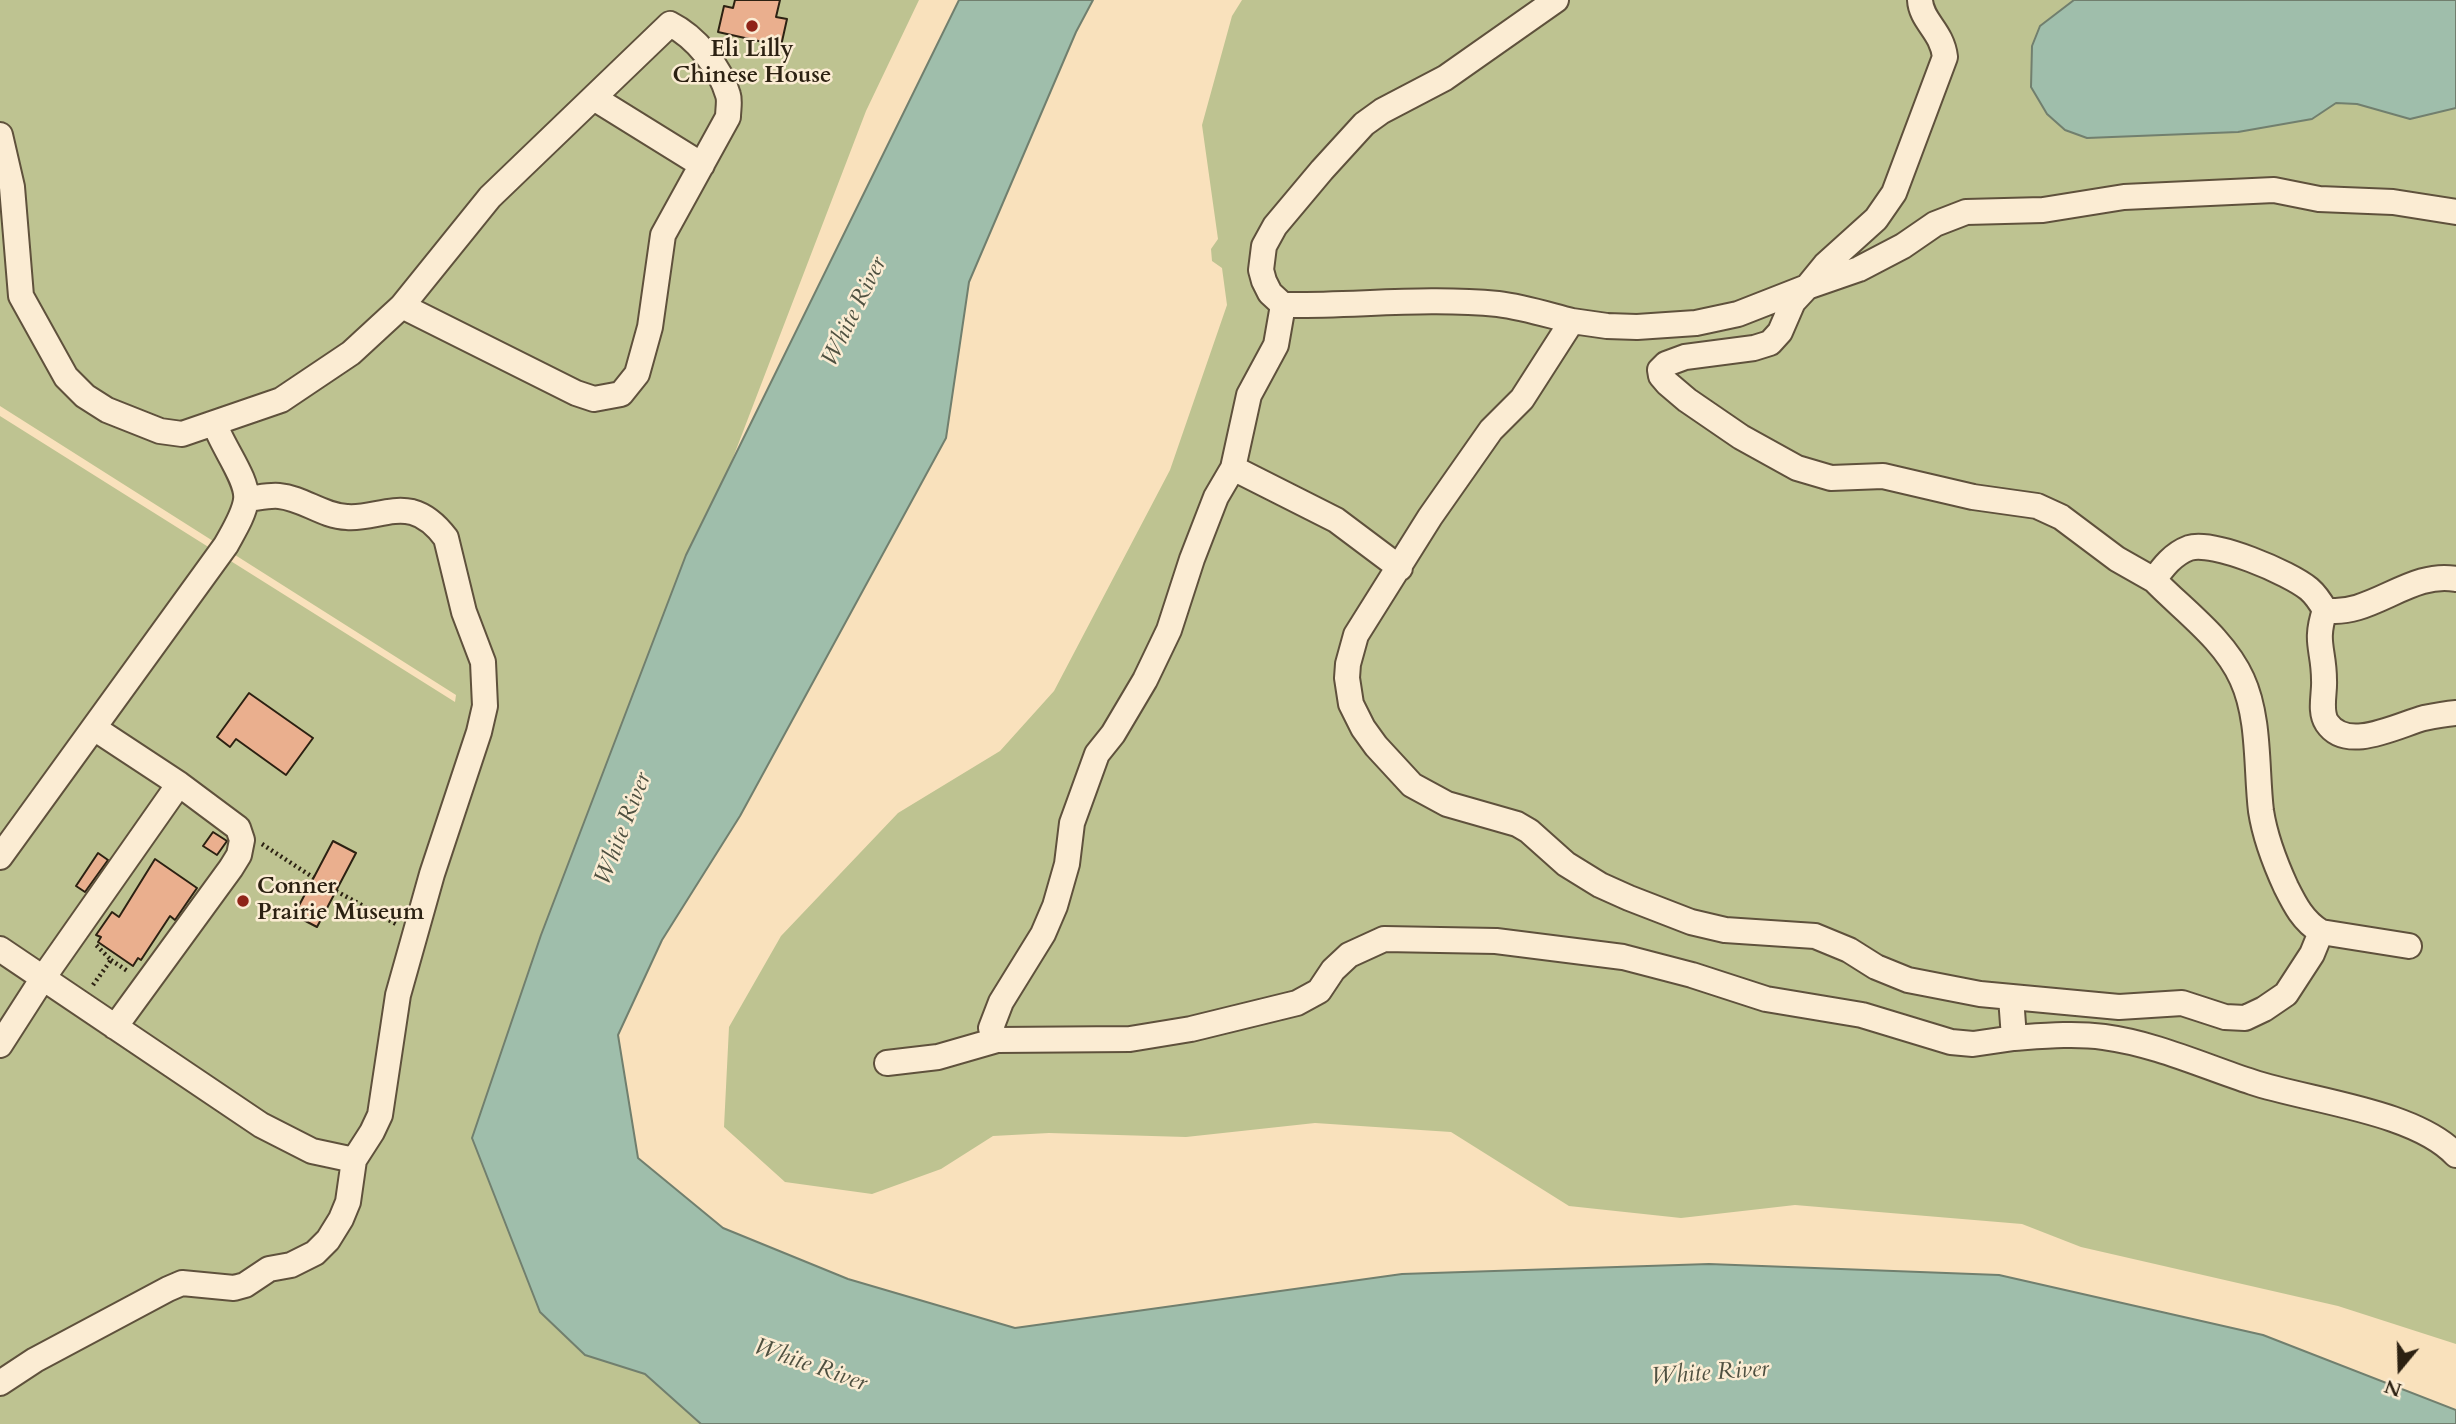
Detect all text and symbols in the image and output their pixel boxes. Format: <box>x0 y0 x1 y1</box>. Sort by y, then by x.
marker: Eli Lilly Chinese House <box>744 18 760 34</box>
place label: Eli Lilly Chinese House <box>673 37 831 91</box>
water label: White River <box>816 253 894 371</box>
water label: White River <box>589 769 659 889</box>
place label: Conner Prairie Museum <box>257 874 424 928</box>
marker: Conner Prairie Museum <box>235 893 251 909</box>
water label: White River <box>750 1333 870 1399</box>
north arrow <box>2365 1333 2435 1403</box>
water label: White River <box>1650 1356 1770 1392</box>
text: N <box>2381 1373 2405 1403</box>

